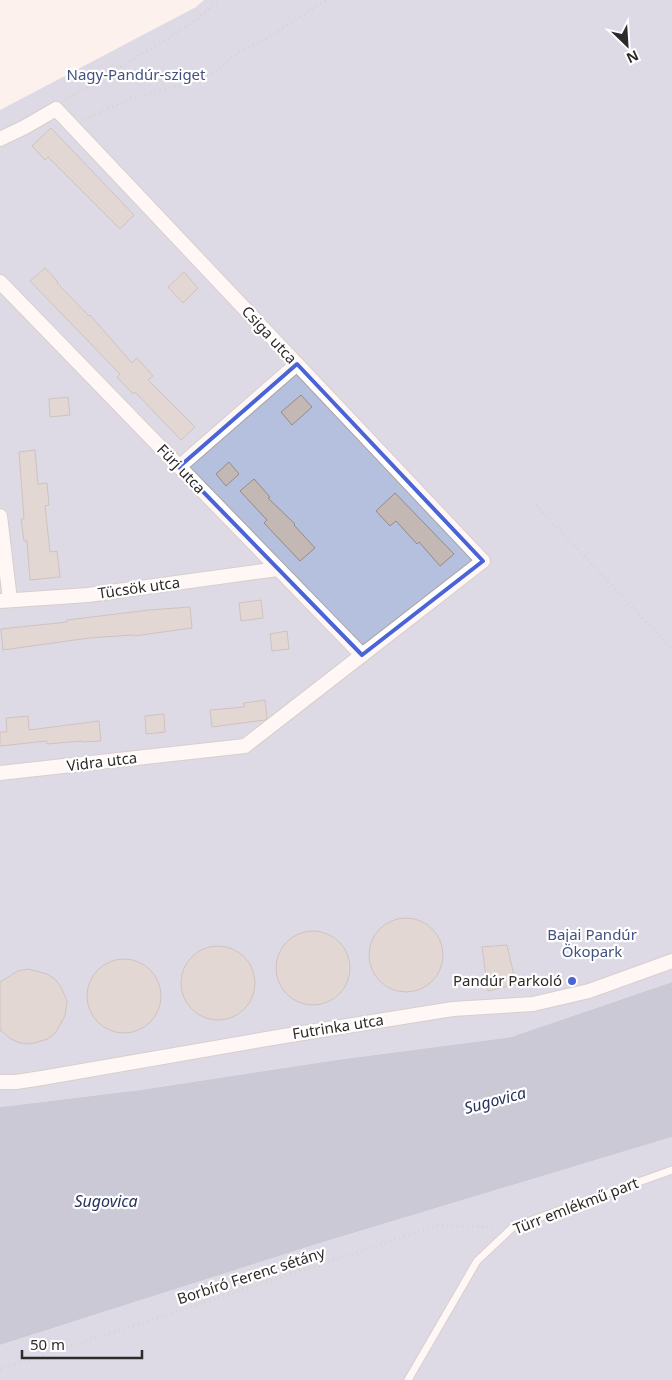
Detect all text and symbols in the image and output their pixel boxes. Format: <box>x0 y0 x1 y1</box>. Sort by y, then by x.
north arrow <box>602 20 652 70</box>
text: N <box>624 46 642 68</box>
park label: Nagy-Pandúr-sziget <box>66 64 206 84</box>
street label: Csiga utca <box>238 301 302 368</box>
street label: Fürj utca <box>153 439 210 497</box>
street label: Tücsök utca <box>97 571 181 603</box>
street label: Vidra utca <box>66 747 138 775</box>
park label: Bajai Pandúr Ökopark <box>547 924 637 961</box>
place label: Pandúr Parkoló <box>453 970 562 990</box>
marker: Pandúr Parkoló <box>566 975 578 987</box>
street label: Futrinka utca <box>291 1009 385 1043</box>
water label: Sugovica <box>462 1081 528 1119</box>
street label: Türr emlékmű part <box>510 1172 642 1238</box>
water label: Sugovica <box>74 1190 138 1212</box>
street label: Borbíró Ferenc sétány <box>174 1242 328 1308</box>
scale bar <box>22 1328 142 1360</box>
text: 50 m <box>30 1334 65 1354</box>

